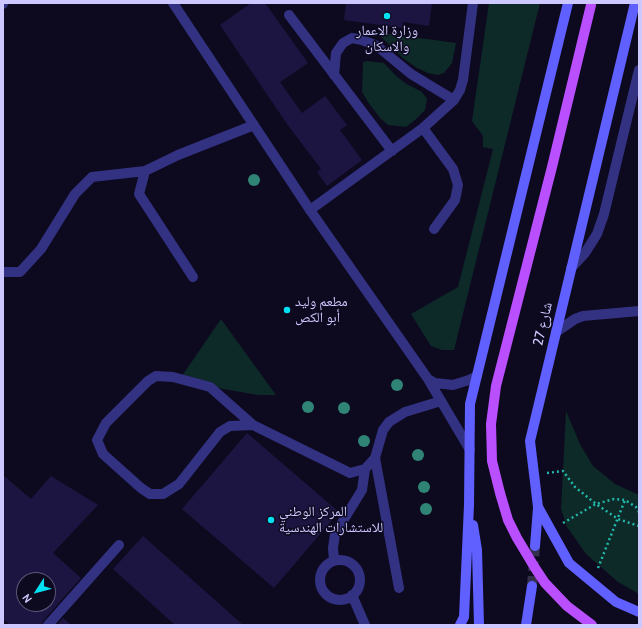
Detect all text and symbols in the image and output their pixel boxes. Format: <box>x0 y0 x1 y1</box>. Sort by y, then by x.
marker: وزارة الاعمار والاسكان <box>382 11 392 21</box>
place label: وزارة الاعمار والاسكان <box>356 23 418 56</box>
place label: مطعم وليد أبو الكص <box>295 294 348 326</box>
street label: شارع 27 <box>530 301 556 347</box>
marker: مطعم وليد أبو الكص <box>282 305 292 315</box>
place label: المركز الوطني للاستشارات الهندسية <box>279 504 383 536</box>
marker: المركز الوطني للاستشارات الهندسية <box>266 515 276 525</box>
north arrow <box>16 572 56 612</box>
text: N <box>19 591 35 606</box>

